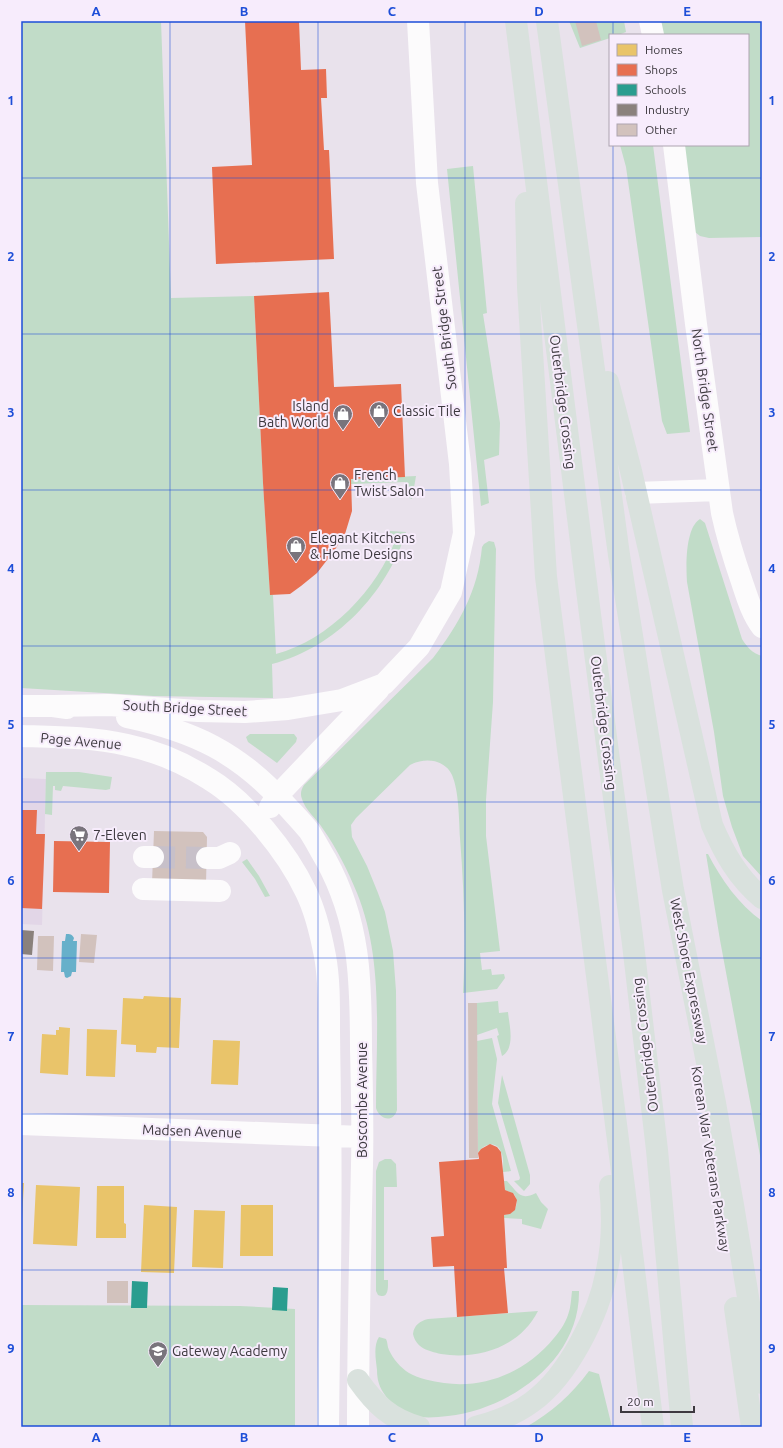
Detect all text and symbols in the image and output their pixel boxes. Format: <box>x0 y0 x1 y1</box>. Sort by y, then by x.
text: A <box>91 4 101 18</box>
text: B <box>240 4 249 18</box>
text: C <box>388 4 397 18</box>
text: D <box>534 4 544 18</box>
text: E <box>683 4 691 18</box>
legend <box>609 34 749 146</box>
text: Homes <box>645 43 683 56</box>
text: Shops <box>645 63 677 76</box>
text: Schools <box>645 83 686 96</box>
text: 1 <box>7 93 15 107</box>
text: 1 <box>768 93 776 107</box>
text: Industry <box>645 103 690 116</box>
text: Other <box>645 123 678 136</box>
text: 2 <box>7 249 15 263</box>
text: 2 <box>768 249 776 263</box>
street label: South Bridge Street <box>428 265 460 391</box>
street label: North Bridge Street <box>688 327 722 453</box>
street label: Outerbridge Crossing <box>547 334 579 470</box>
place label: Island Bath World <box>258 398 329 430</box>
shop icon: Classic Tile <box>368 400 390 428</box>
shop icon: Island Bath World <box>332 403 354 431</box>
place label: Classic Tile <box>393 403 461 419</box>
text: 3 <box>7 405 15 419</box>
text: 3 <box>768 405 776 419</box>
place label: French Twist Salon <box>354 467 424 499</box>
shop icon: French Twist Salon <box>329 472 351 500</box>
place label: Elegant Kitchens & Home Designs <box>310 530 415 562</box>
shop icon: Elegant Kitchens & Home Designs <box>285 535 307 563</box>
text: 4 <box>7 561 15 575</box>
text: 4 <box>768 561 776 575</box>
street label: Outerbridge Crossing <box>588 655 620 791</box>
street label: South Bridge Street <box>123 697 248 719</box>
text: 5 <box>7 717 15 731</box>
text: 5 <box>768 717 776 731</box>
street label: Page Avenue <box>40 729 122 753</box>
supermarket icon: 7-Eleven <box>68 824 90 852</box>
place label: 7-Eleven <box>93 827 147 843</box>
text: 6 <box>7 873 15 887</box>
text: 6 <box>768 873 776 887</box>
street label: West Shore Expressway <box>667 897 711 1046</box>
street label: Outerbridge Crossing <box>629 977 661 1113</box>
text: 7 <box>7 1029 15 1043</box>
text: 7 <box>768 1029 776 1043</box>
street label: Boscombe Avenue <box>354 1042 370 1158</box>
street label: Korean War Veterans Parkway <box>688 1065 734 1253</box>
street label: Madsen Avenue <box>142 1121 242 1141</box>
text: 8 <box>7 1185 15 1199</box>
text: 8 <box>768 1185 776 1199</box>
school or university icon: Gateway Academy <box>147 1340 169 1368</box>
text: 9 <box>7 1341 15 1355</box>
text: 9 <box>768 1341 776 1355</box>
place label: Gateway Academy <box>172 1343 287 1359</box>
scale bar <box>621 1388 694 1414</box>
text: 20 m <box>627 1395 654 1408</box>
text: A <box>91 1430 101 1444</box>
text: B <box>240 1430 249 1444</box>
text: C <box>388 1430 397 1444</box>
text: D <box>534 1430 544 1444</box>
text: E <box>683 1430 691 1444</box>

